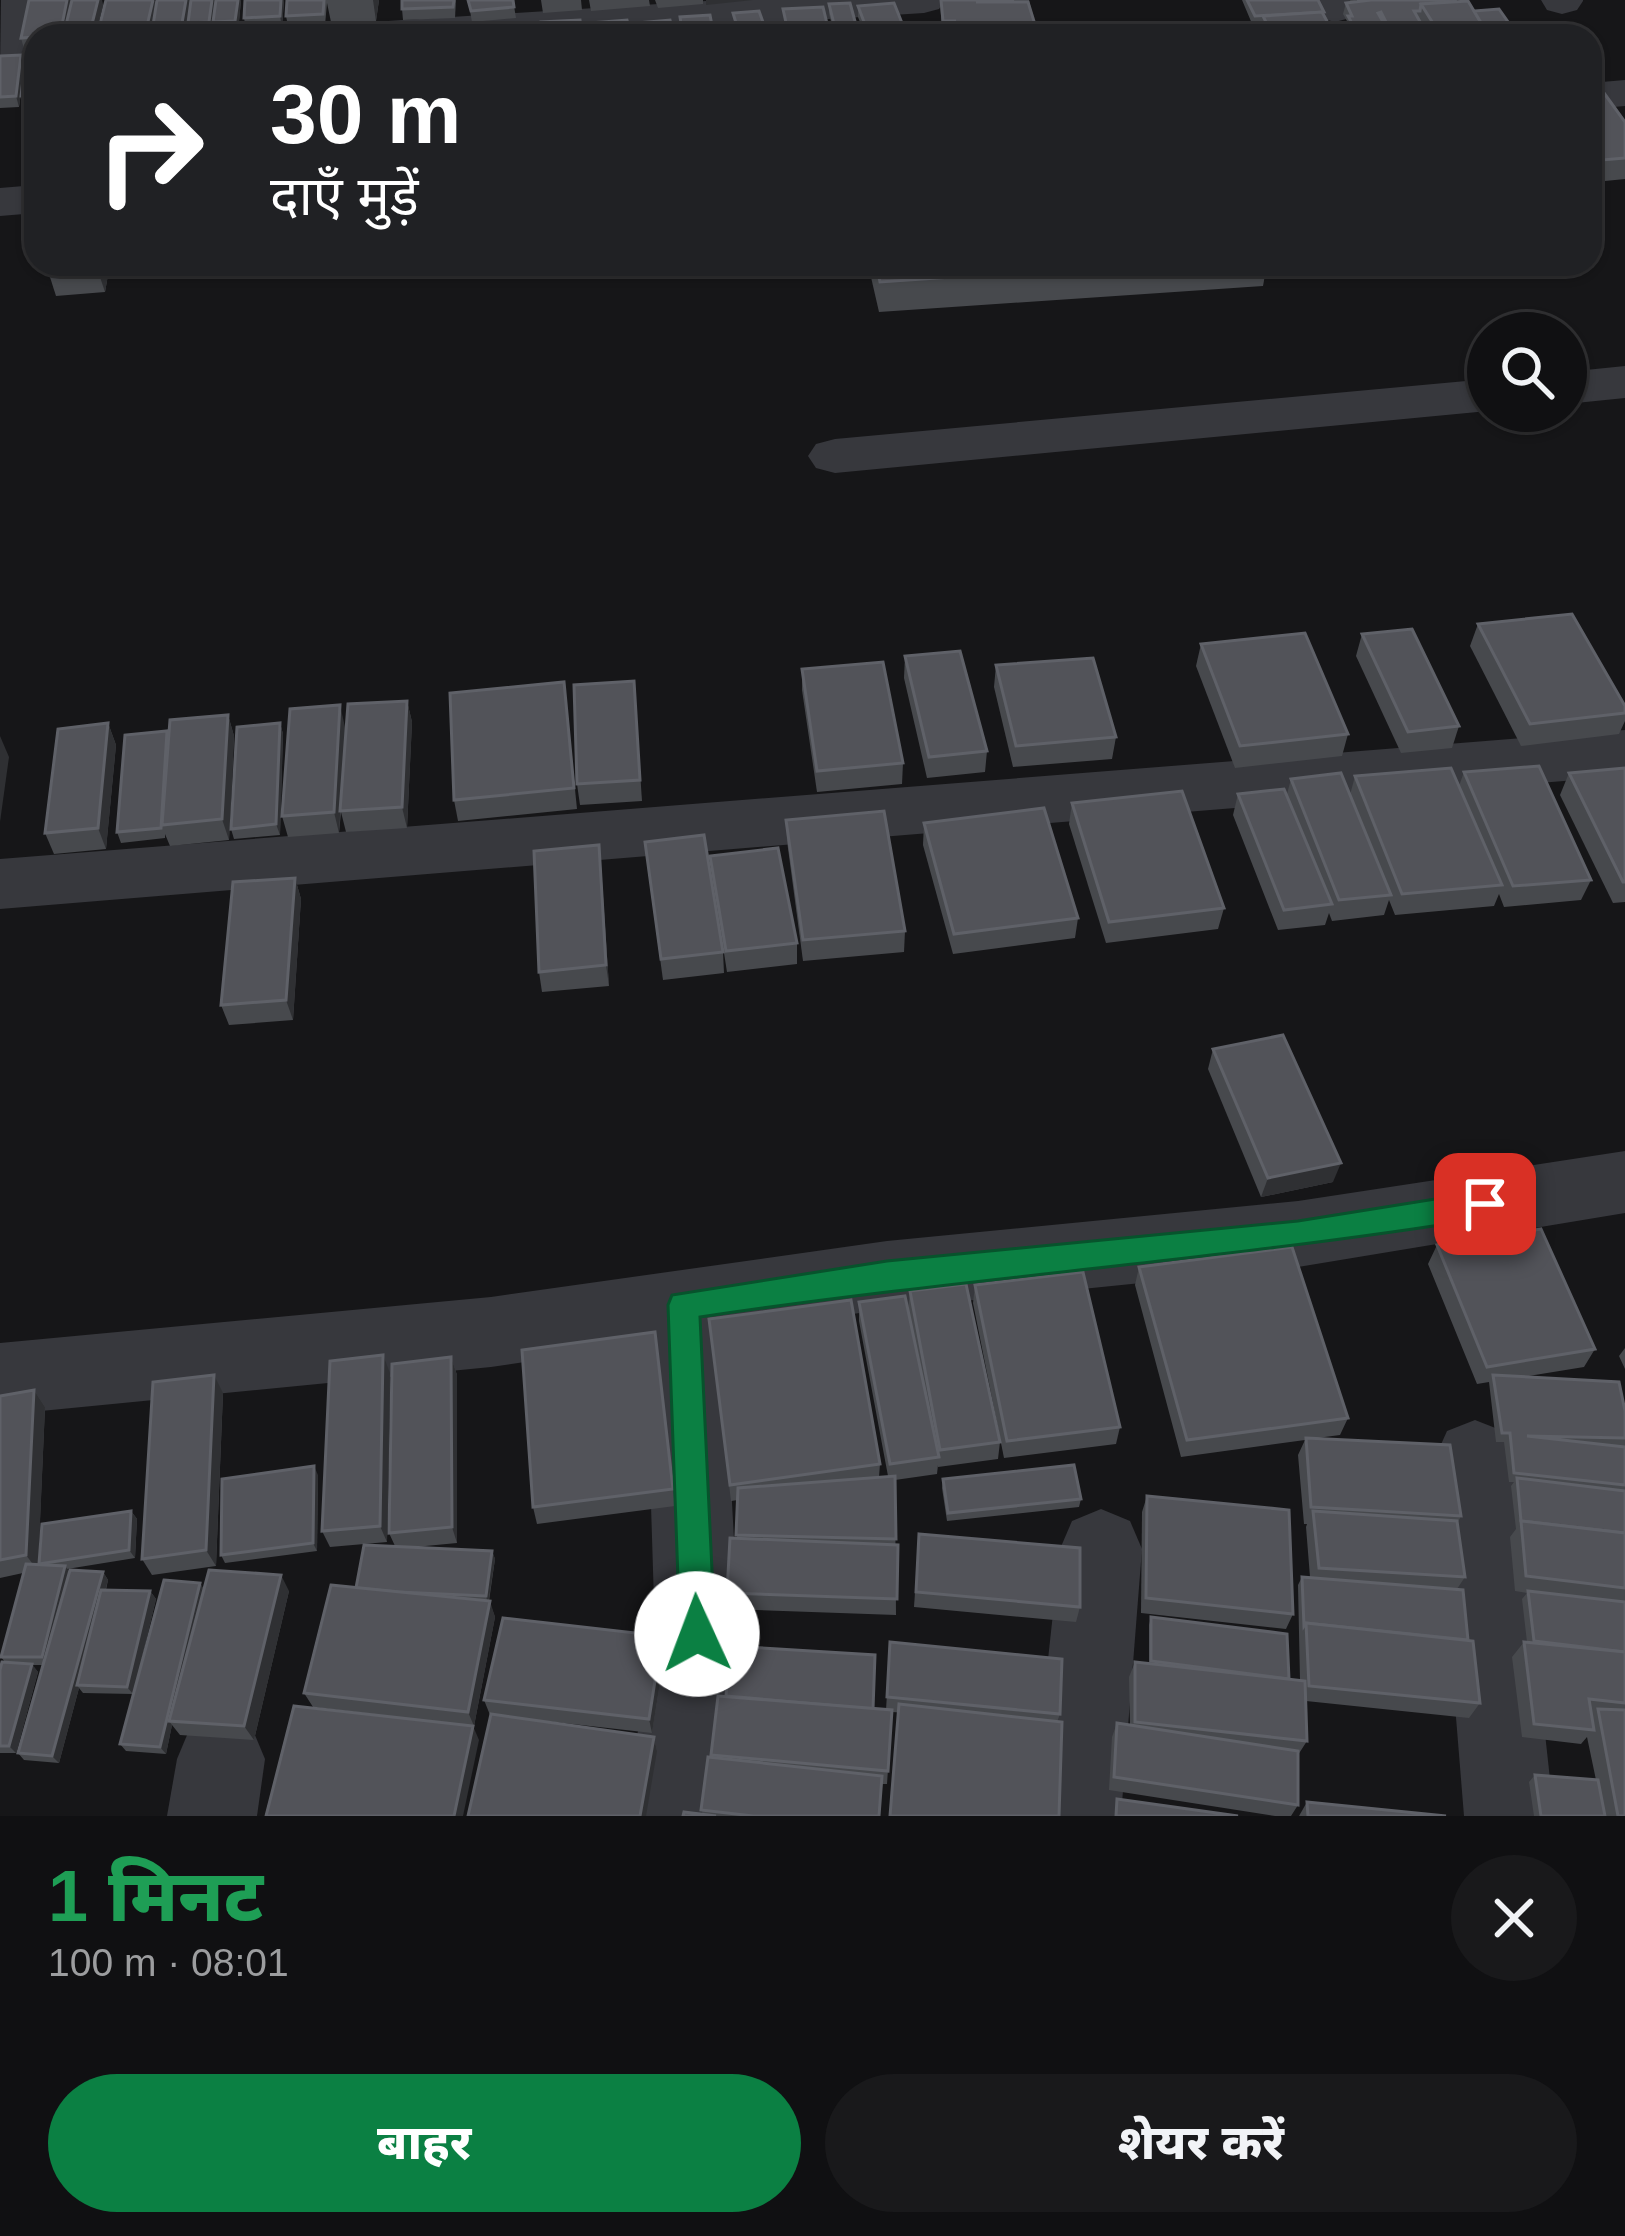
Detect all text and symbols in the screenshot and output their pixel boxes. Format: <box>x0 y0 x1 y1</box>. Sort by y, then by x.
text: 30 m <box>270 67 461 161</box>
icon: right <box>72 72 228 228</box>
text: दाएँ मुड़ें <box>270 166 419 226</box>
map controls <box>1467 312 1587 432</box>
button: search <box>1467 312 1587 432</box>
pin <box>1434 1153 1536 1255</box>
icon: arrive <box>1452 1171 1518 1237</box>
position arrow <box>634 1571 760 1697</box>
button: close <box>1451 1855 1577 1981</box>
text: 1 मिनट <box>48 1856 263 1936</box>
text: 100 m · 08:01 <box>48 1941 289 1984</box>
button: बाहर <box>48 2074 801 2212</box>
button: शेयर करें <box>825 2074 1577 2212</box>

